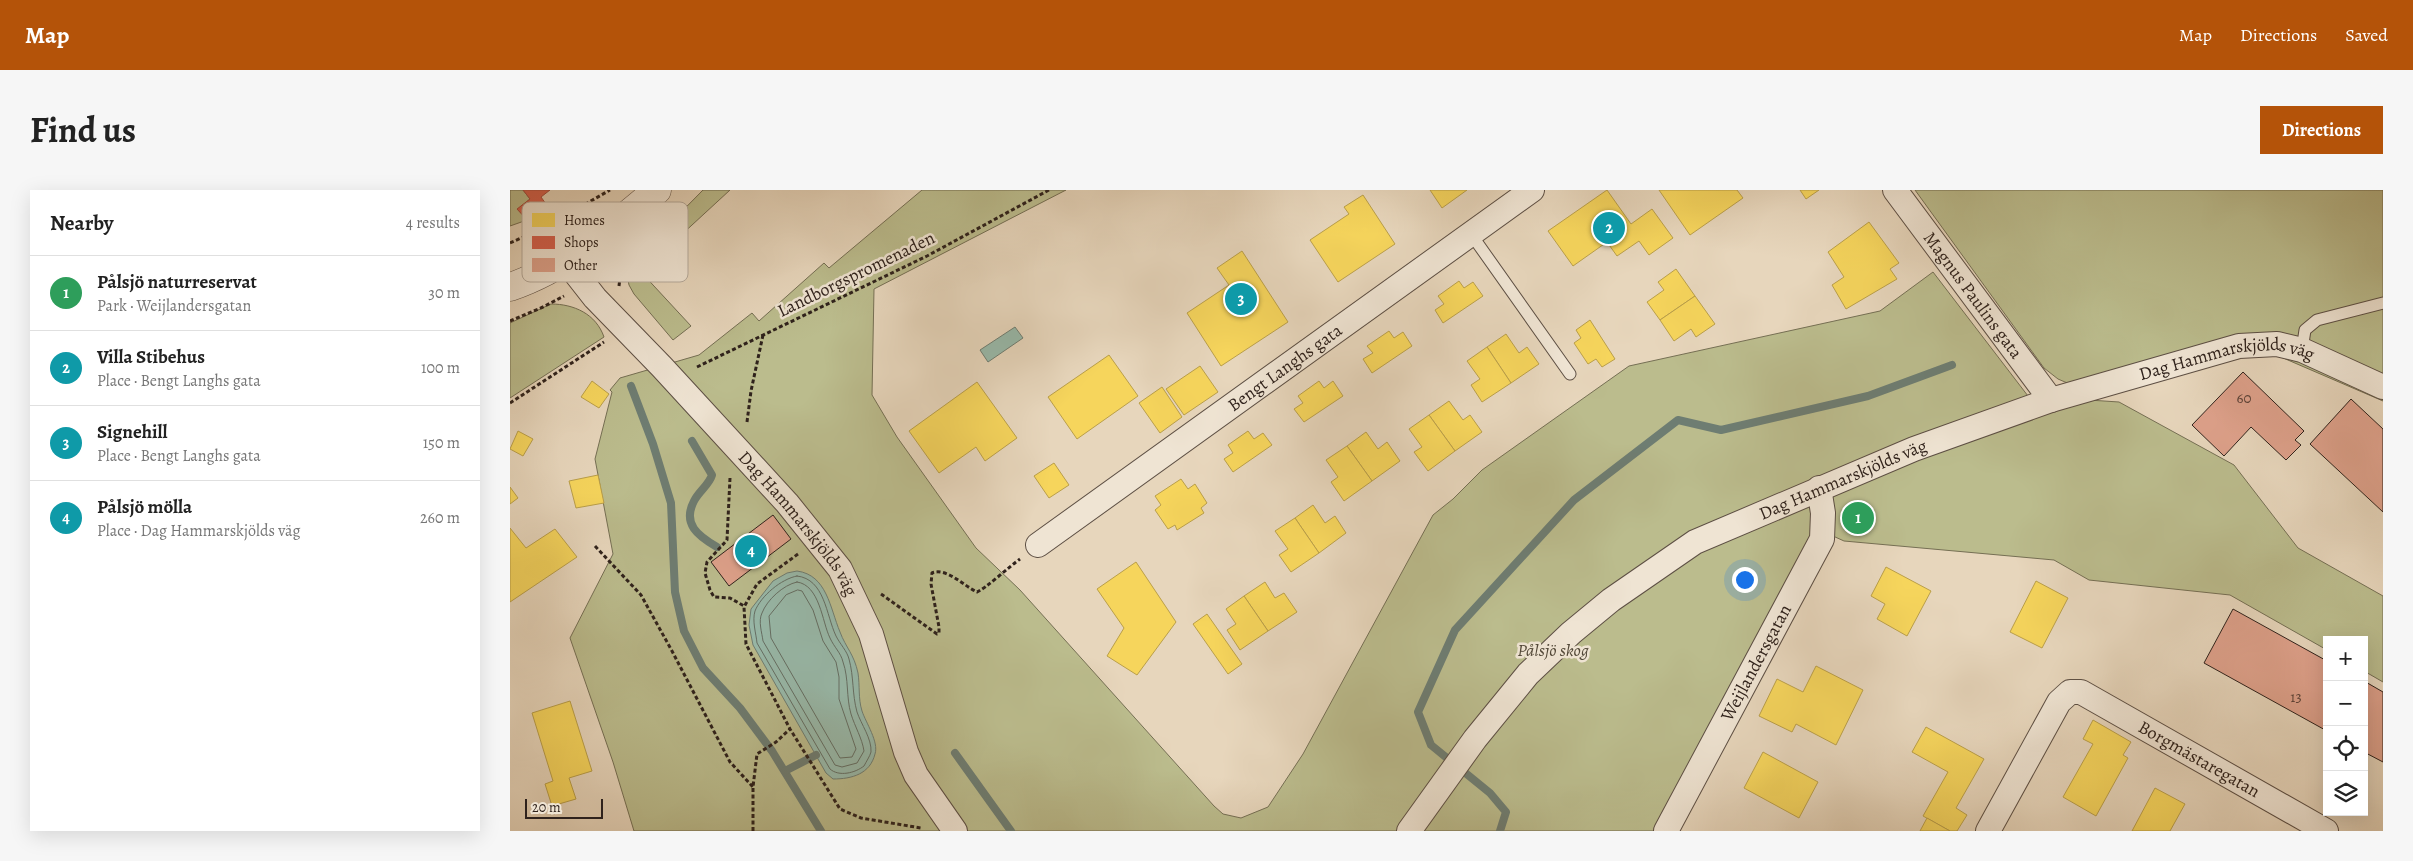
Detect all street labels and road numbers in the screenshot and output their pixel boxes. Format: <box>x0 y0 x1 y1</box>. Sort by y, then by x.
street label: Landborgspromenaden <box>773 225 939 323</box>
street label: Magnus Paulins gata <box>1918 227 2029 364</box>
street label: Bengt Langhs gata <box>1223 318 1347 417</box>
street label: Dag Hammarskjölds väg <box>2136 332 2319 386</box>
street label: Dag Hammarskjölds väg <box>1755 433 1930 526</box>
street label: Dag Hammarskjölds väg <box>733 446 863 600</box>
street label: Weijlandersgatan <box>1715 600 1797 726</box>
street label: Borgmästaregatan <box>2134 715 2265 803</box>

